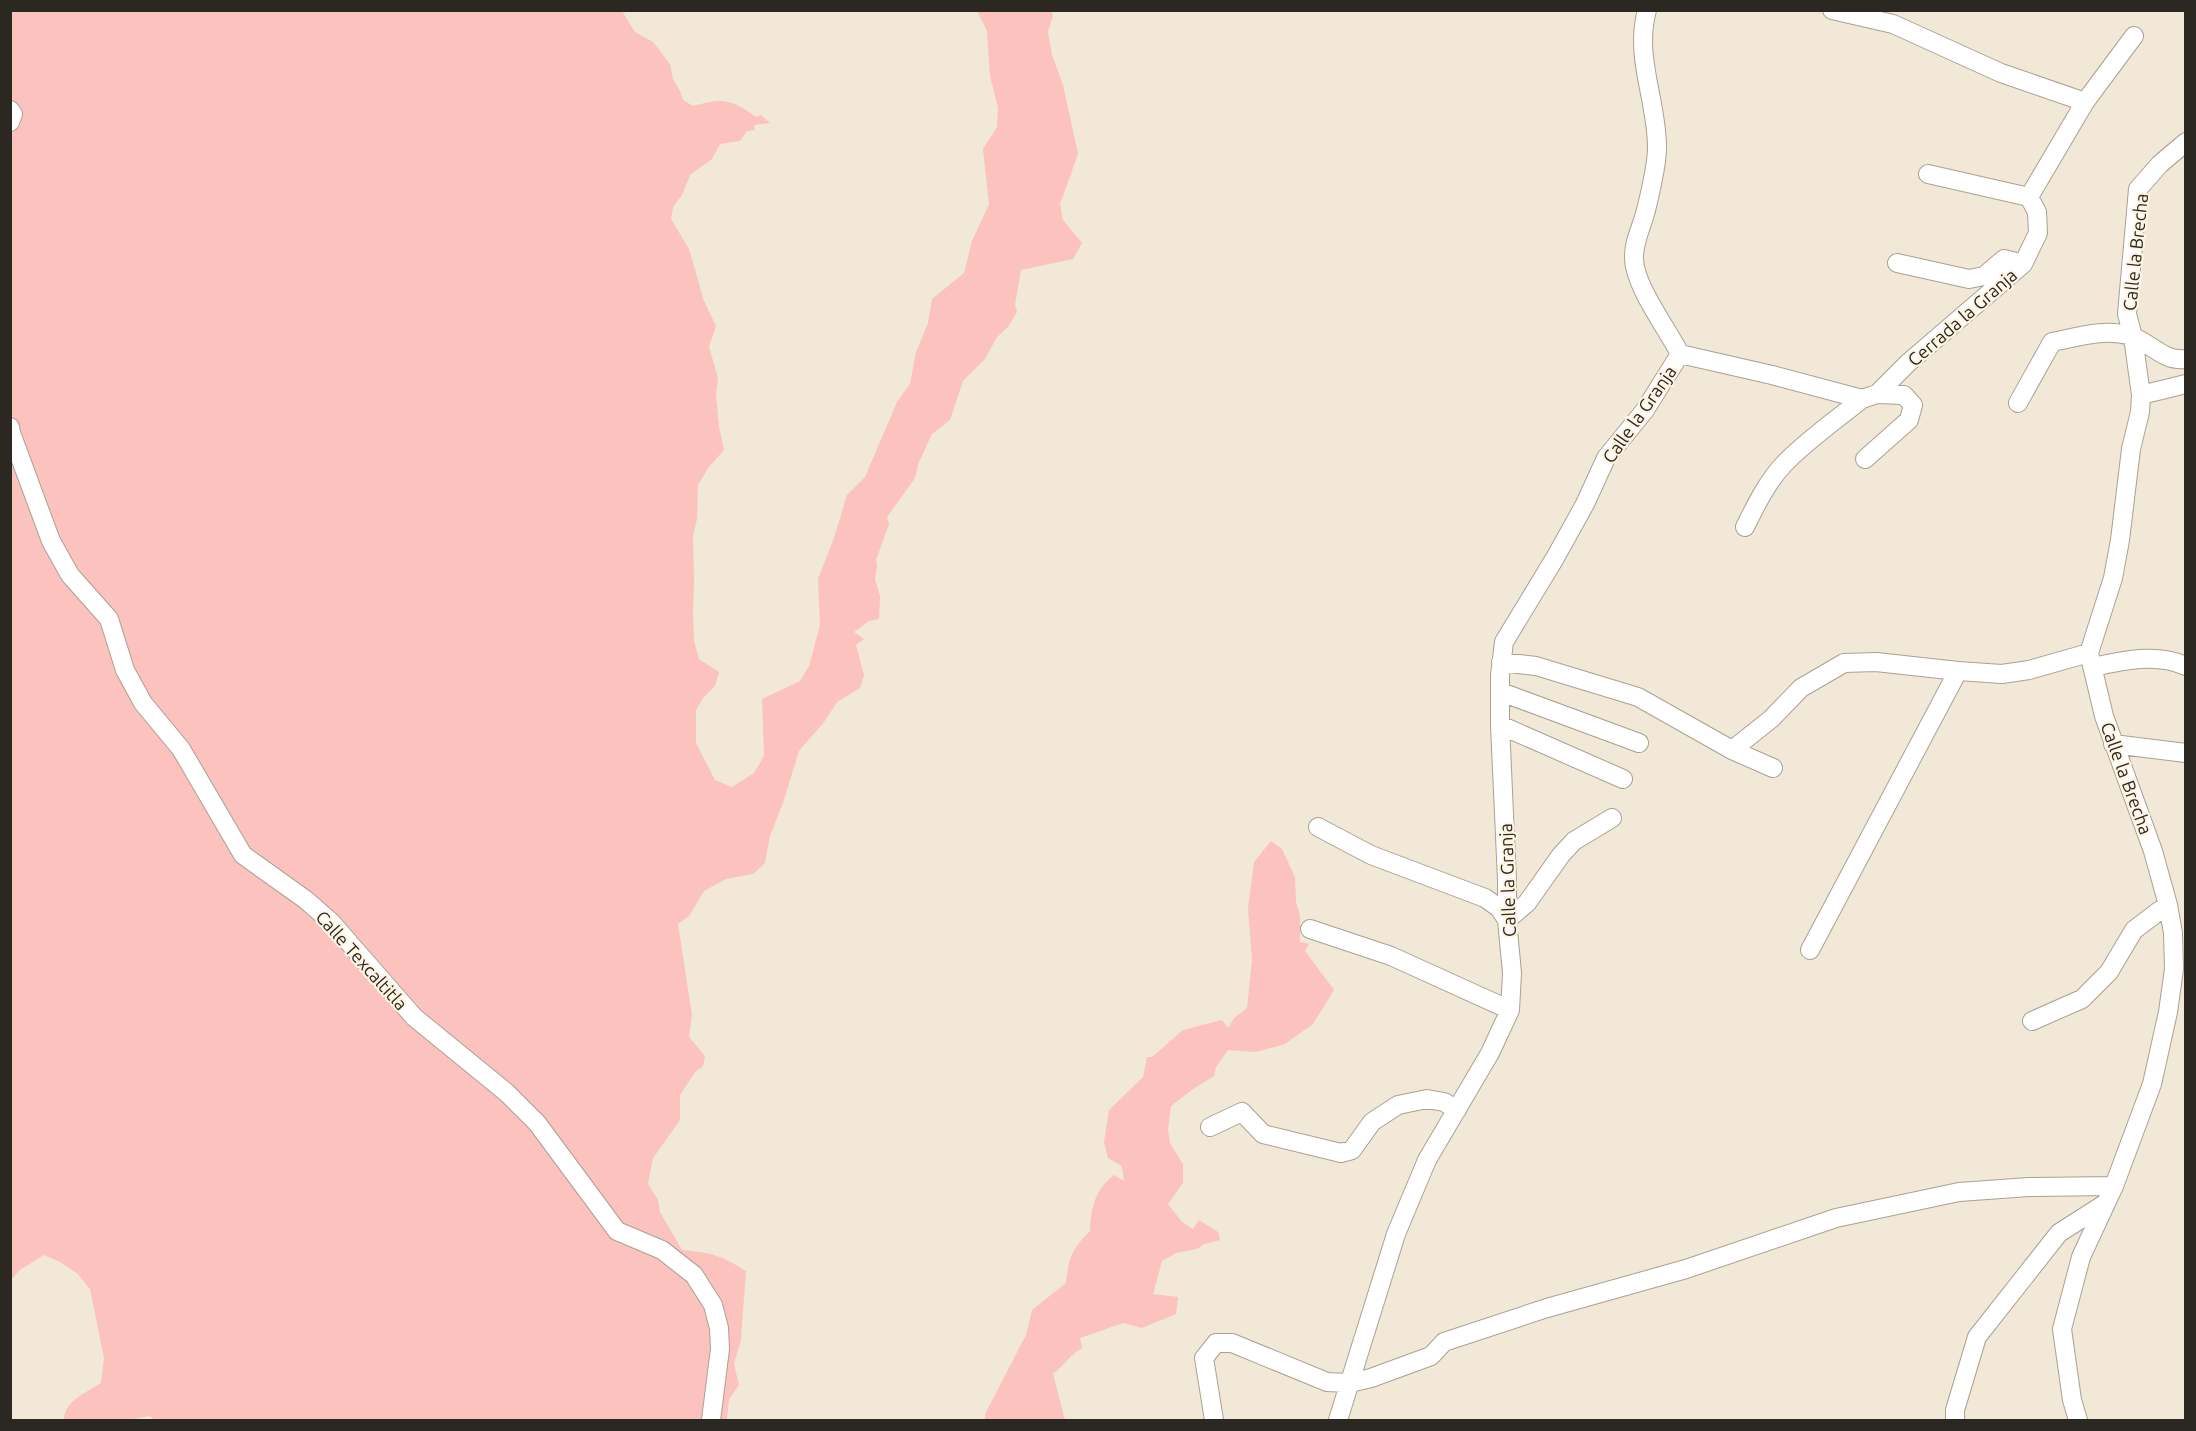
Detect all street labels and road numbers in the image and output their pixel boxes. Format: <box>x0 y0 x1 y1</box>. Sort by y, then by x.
street label: Calle la Brecha <box>2119 192 2151 312</box>
street label: Cerrada la Granja <box>1903 264 2021 370</box>
street label: Calle la Granja <box>1598 362 1680 466</box>
street label: Calle la Brecha <box>2097 719 2157 837</box>
street label: Calle la Granja <box>1495 823 1519 937</box>
street label: Calle Texcaltitla <box>312 906 412 1014</box>

